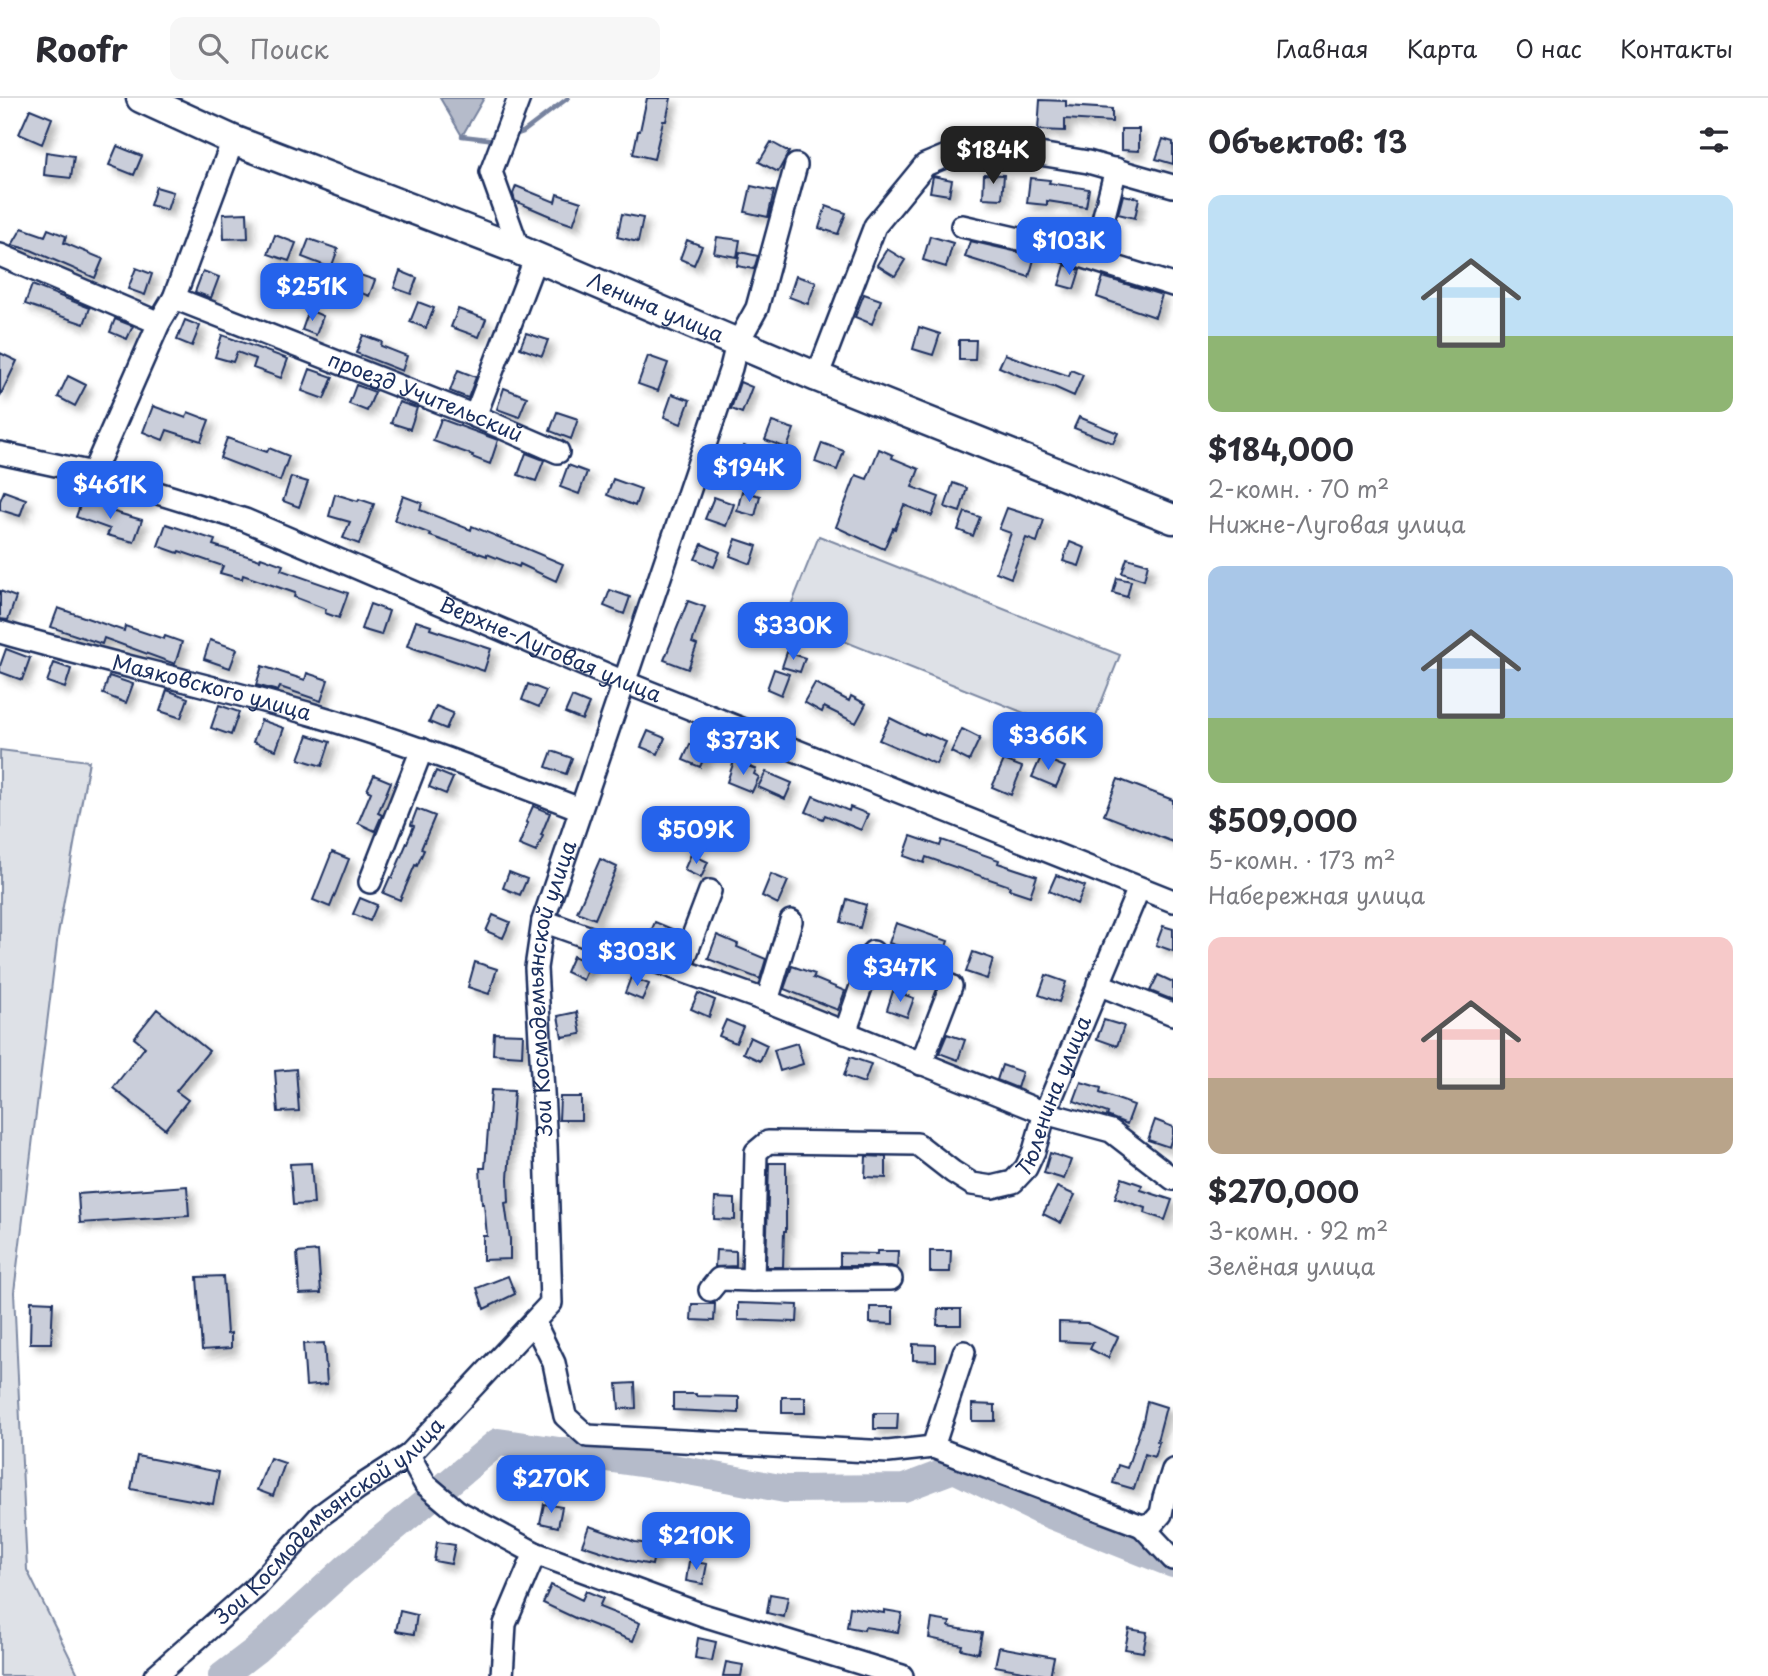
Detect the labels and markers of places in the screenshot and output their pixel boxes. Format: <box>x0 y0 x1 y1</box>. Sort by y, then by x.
pin: $184K <box>944 126 1042 186</box>
pin: $103K <box>1020 218 1118 277</box>
pin: $251K <box>263 264 361 323</box>
pin: $194K <box>700 444 798 504</box>
pin: $461K <box>61 462 159 521</box>
pin: $330K <box>744 602 842 662</box>
pin: $366K <box>999 712 1097 772</box>
pin: $373K <box>694 718 792 777</box>
pin: $509K <box>647 806 745 866</box>
pin: $303K <box>588 928 686 988</box>
pin: $347K <box>851 944 949 1004</box>
pin: $270K <box>502 1456 600 1515</box>
pin: $210K <box>647 1512 745 1572</box>

